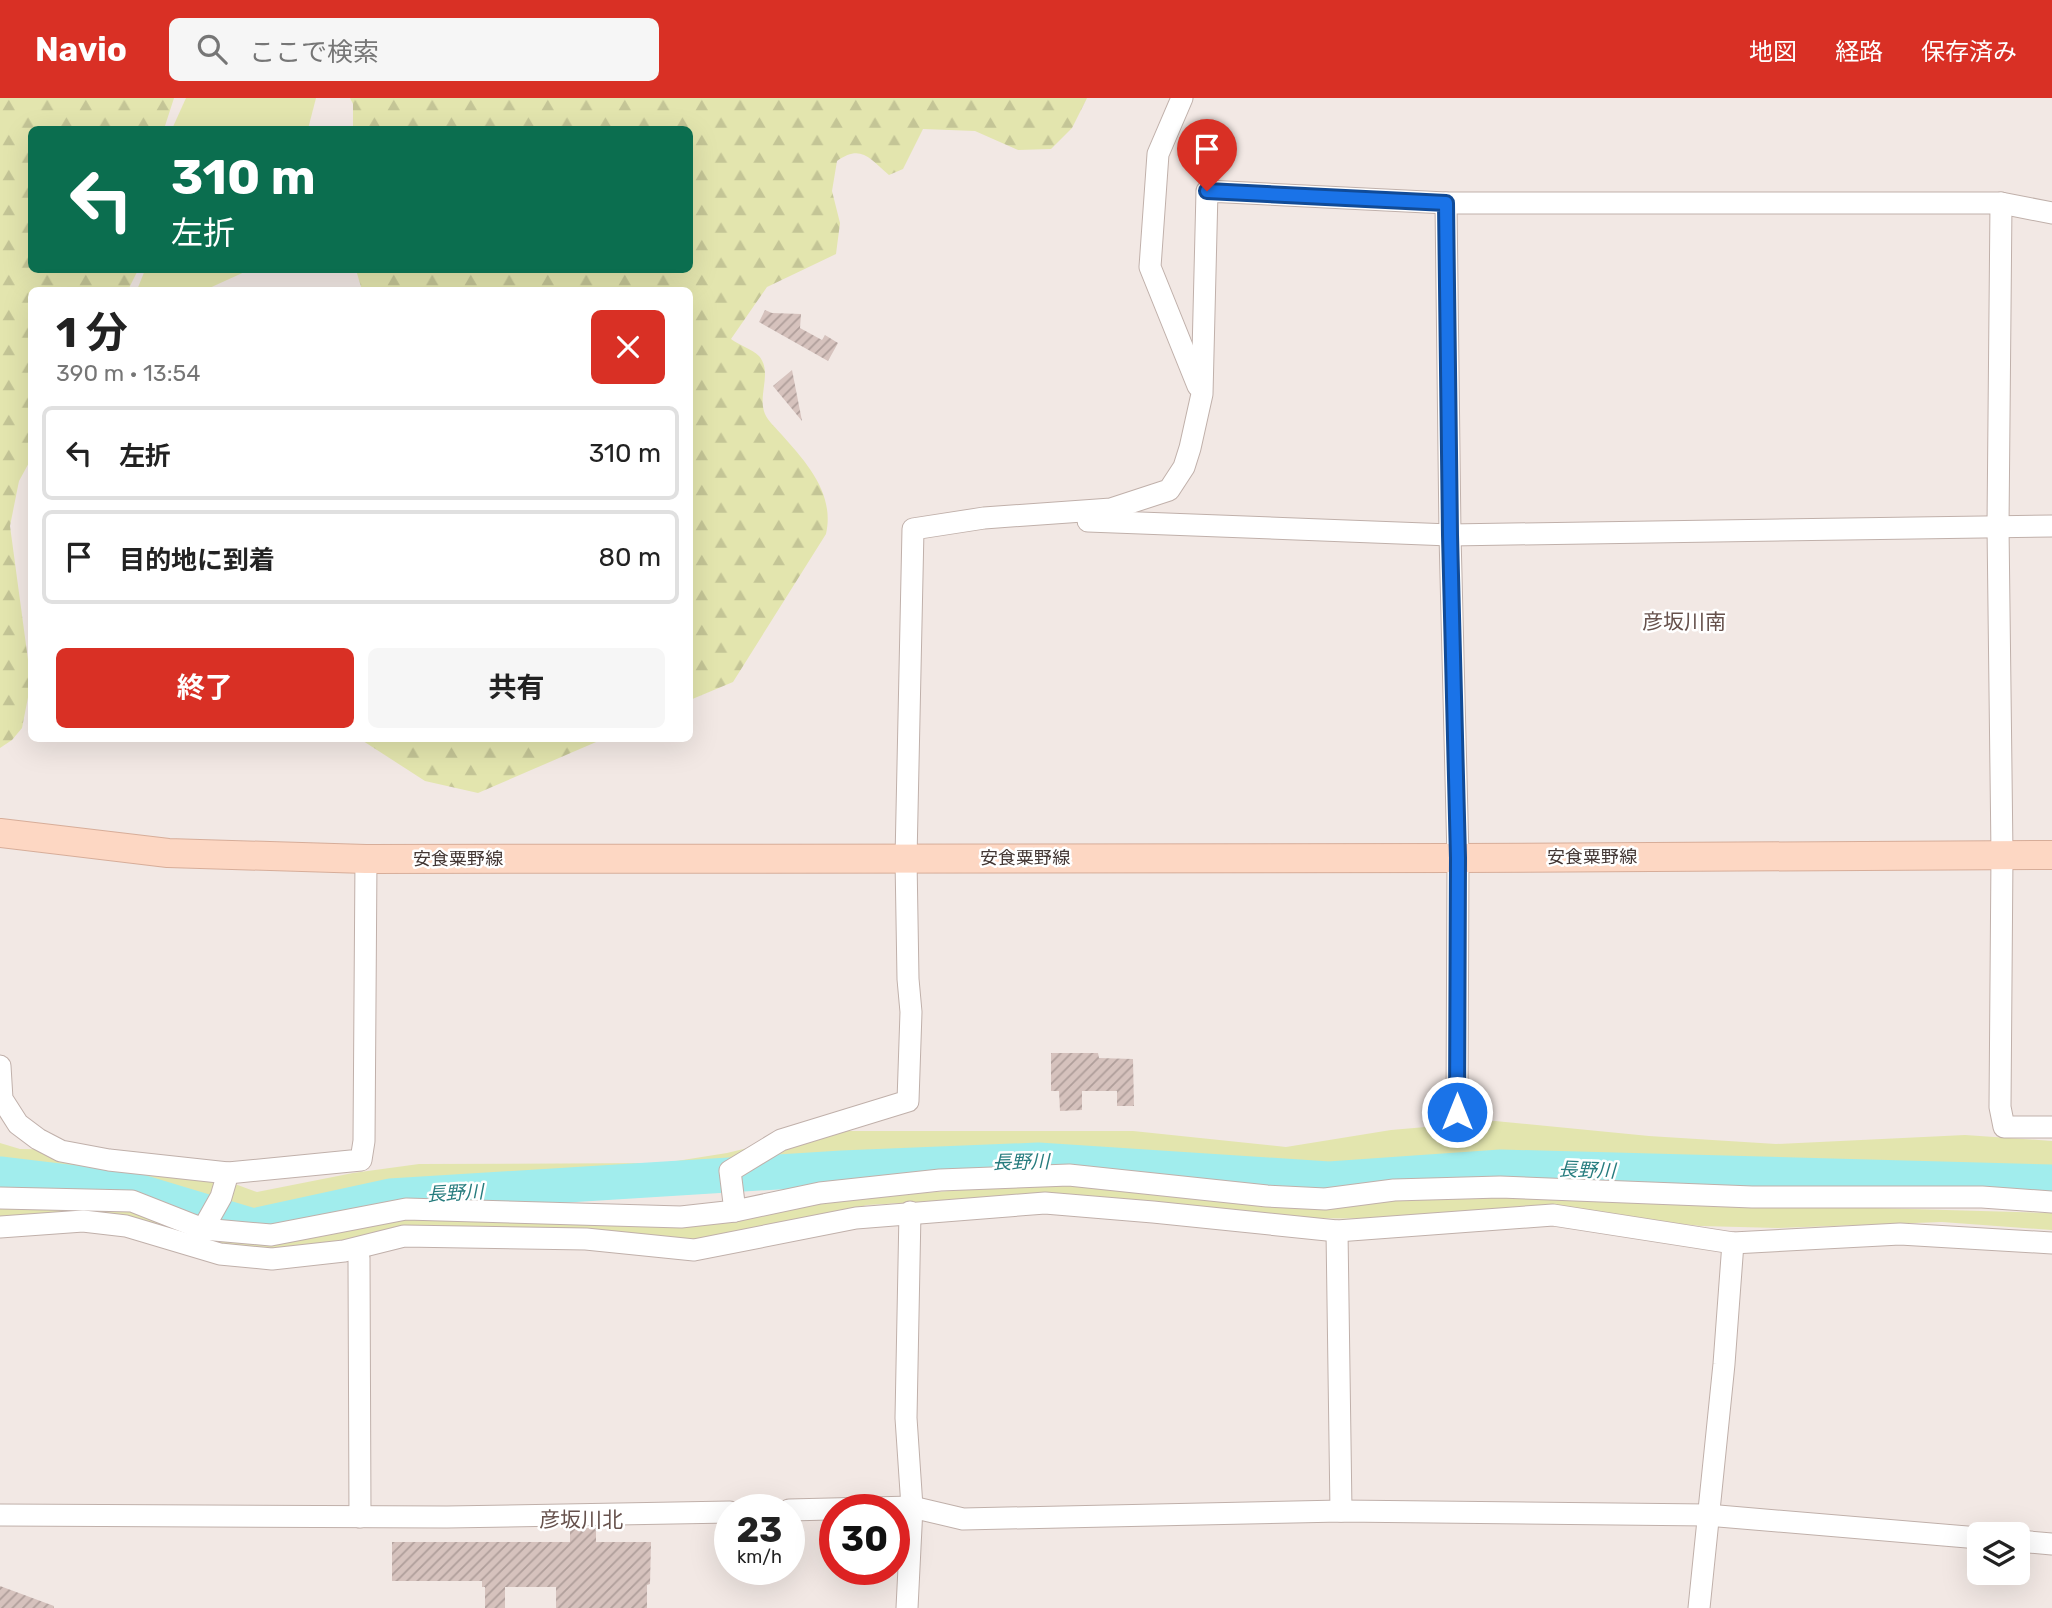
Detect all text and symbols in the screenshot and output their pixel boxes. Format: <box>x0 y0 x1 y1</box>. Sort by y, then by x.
search box <box>169 18 659 81</box>
text: Navio <box>35 30 127 69</box>
icon: search <box>193 30 231 68</box>
text: ここで検索 <box>249 37 379 68</box>
text: 地図 <box>1749 38 1797 66</box>
text: 経路 <box>1835 38 1883 66</box>
text: 保存済み <box>1921 38 2017 66</box>
pin <box>1177 119 1237 191</box>
icon: arrive <box>1188 130 1226 168</box>
text: 310 m <box>171 148 316 206</box>
icon: left <box>56 154 147 245</box>
text: 左折 <box>171 214 235 252</box>
text: 1 分 <box>56 308 128 358</box>
button: close <box>591 310 665 384</box>
text: 390 m · 13:54 <box>56 359 201 387</box>
icon: left <box>60 434 98 472</box>
text: 310 m <box>589 438 661 469</box>
text: 左折 <box>119 441 171 472</box>
icon: arrive <box>60 538 98 576</box>
text: 80 m <box>598 542 661 573</box>
text: 目的地に到着 <box>119 545 275 576</box>
district label: 彦坂川南 <box>1642 609 1726 634</box>
button: 終了 <box>56 648 354 728</box>
button: 共有 <box>368 648 665 728</box>
street label: 安食粟野線 <box>1547 846 1637 868</box>
street label: 安食粟野線 <box>980 847 1070 869</box>
street label: 安食粟野線 <box>413 848 503 870</box>
position arrow <box>1420 1075 1494 1149</box>
water label: 長野川 <box>992 1150 1052 1174</box>
water label: 長野川 <box>1558 1158 1618 1183</box>
water label: 長野川 <box>426 1180 486 1206</box>
speed limit sign: 30 <box>819 1494 910 1585</box>
district label: 彦坂川北 <box>539 1507 623 1532</box>
text: 23 <box>737 1509 782 1551</box>
map controls <box>1967 1522 2030 1585</box>
button: layers <box>1967 1522 2030 1585</box>
text: km/h <box>737 1546 782 1568</box>

